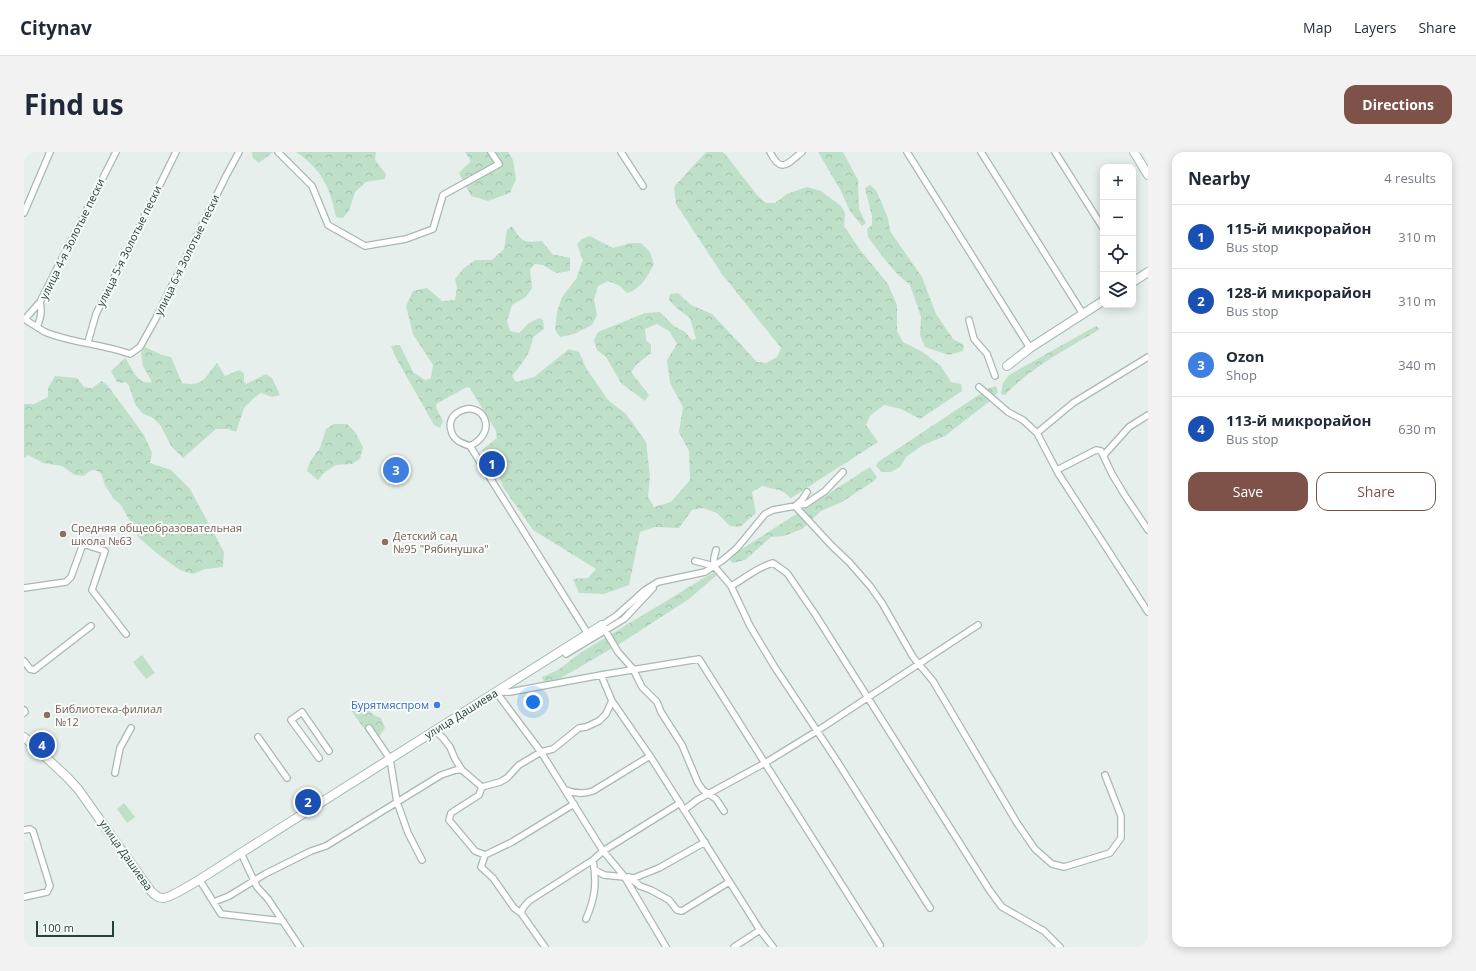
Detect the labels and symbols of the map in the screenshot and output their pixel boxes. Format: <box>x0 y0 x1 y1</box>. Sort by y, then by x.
street label: улица 4-я Золотые пески <box>36 176 107 302</box>
street label: улица 5-я Золотые пески <box>93 183 164 309</box>
street label: улица 6-я Золотые пески <box>151 192 222 318</box>
pin: 1 <box>479 449 505 479</box>
pin: 3 <box>383 455 409 485</box>
place label: Средняя общеобразовательная школа №63 <box>71 520 242 548</box>
place label: Детский сад №95 "Рябинушка" <box>393 528 489 556</box>
marker: Средняя общеобразовательная школа №63 <box>58 529 68 539</box>
marker: Детский сад №95 "Рябинушка" <box>380 537 390 547</box>
street label: улица Дашиева <box>421 685 500 742</box>
your location <box>523 692 543 712</box>
place label: Бурятмяспром <box>351 697 429 712</box>
marker: Бурятмяспром <box>432 700 442 710</box>
place label: Библиотека-филиал №12 <box>55 701 162 729</box>
marker: Библиотека-филиал №12 <box>42 710 52 720</box>
pin: 4 <box>29 730 55 760</box>
pin: 2 <box>295 787 321 817</box>
street label: улица Дашиева <box>96 816 157 893</box>
scale bar <box>36 919 114 938</box>

